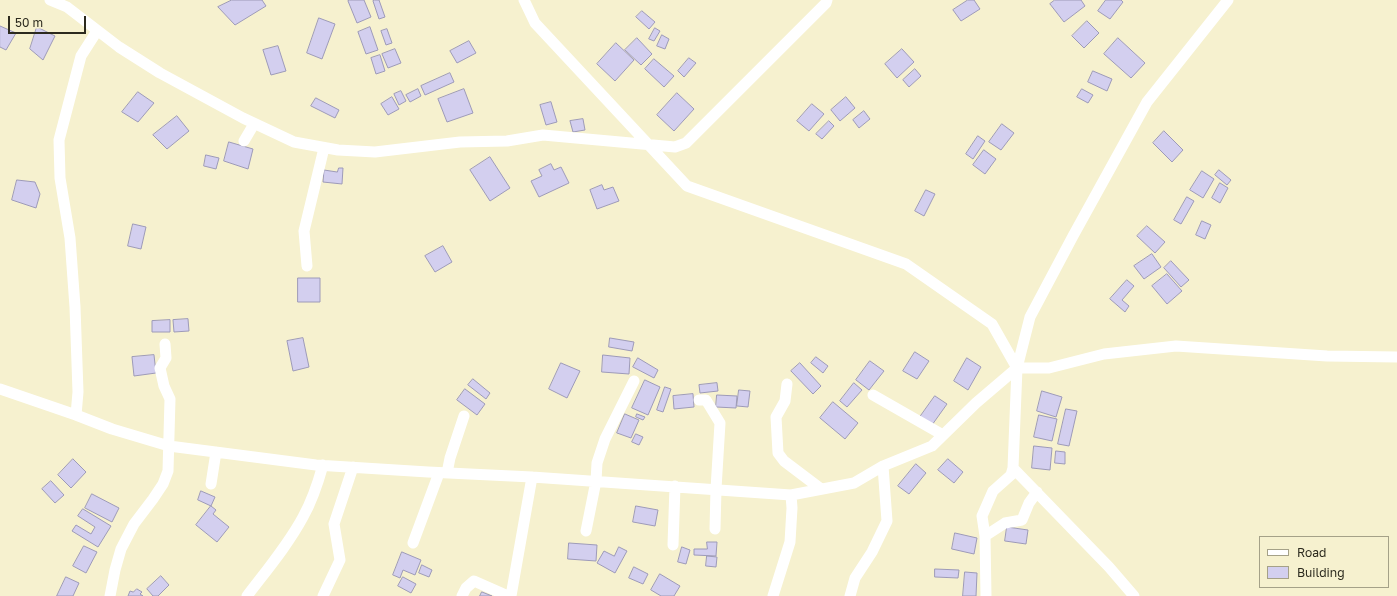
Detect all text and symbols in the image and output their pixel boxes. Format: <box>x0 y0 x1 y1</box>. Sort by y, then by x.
scale bar <box>10 8 88 34</box>
text: 50 m <box>15 15 43 30</box>
legend <box>1259 536 1389 588</box>
text: Road <box>1297 545 1326 560</box>
text: Building <box>1297 565 1345 580</box>

